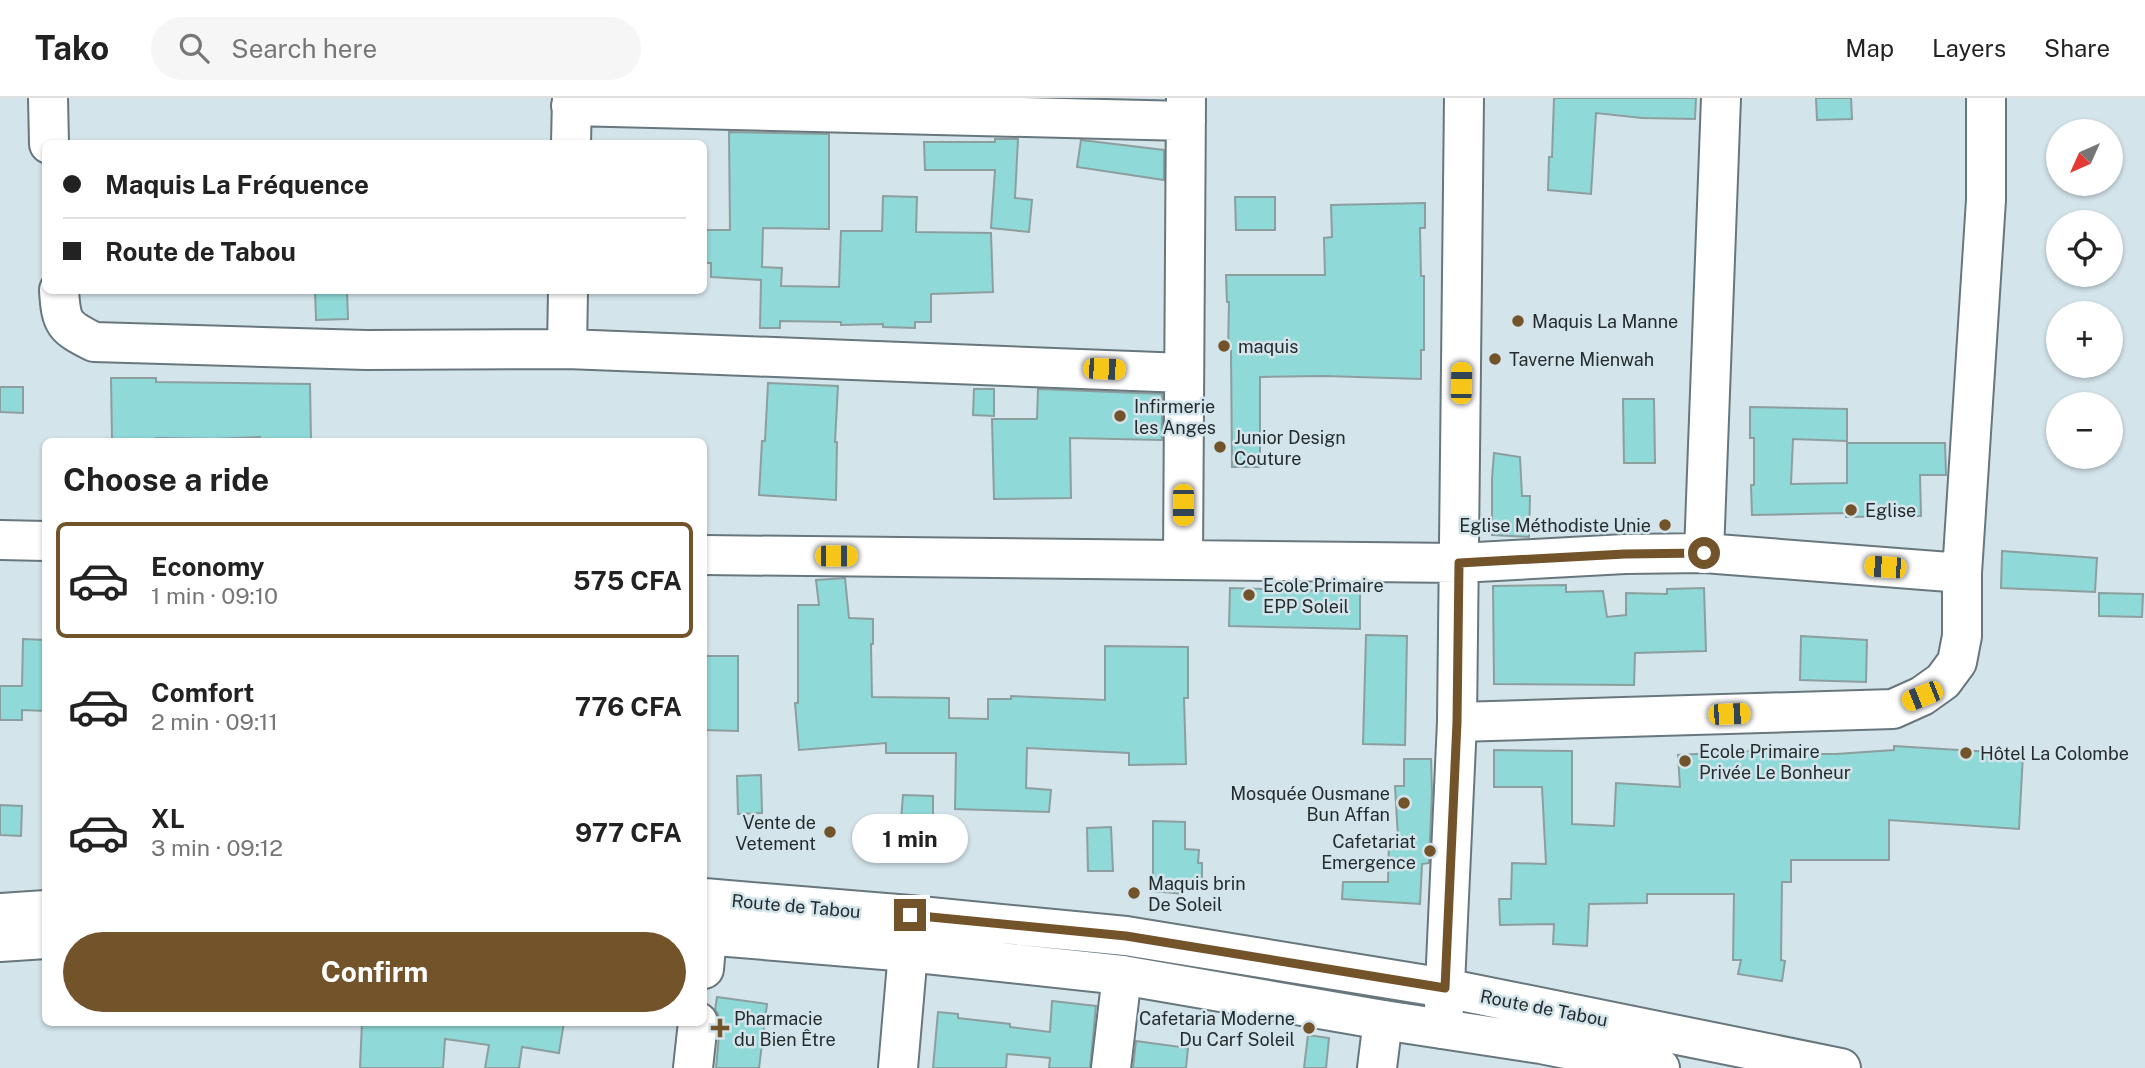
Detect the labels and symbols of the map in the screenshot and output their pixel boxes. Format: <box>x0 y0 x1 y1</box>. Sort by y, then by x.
north arrow <box>2046 119 2123 196</box>
place label: Maquis La Manne <box>1532 311 1678 332</box>
marker: Maquis La Manne <box>1510 313 1526 329</box>
place label: maquis <box>1238 336 1298 357</box>
marker: maquis <box>1216 338 1232 354</box>
place label: Taverne Mienwah <box>1509 349 1654 370</box>
marker: Taverne Mienwah <box>1487 351 1503 367</box>
car <box>1083 358 1126 380</box>
car <box>1451 362 1472 404</box>
place label: Infirmerie les Anges <box>1134 396 1216 438</box>
marker: Infirmerie les Anges <box>1112 408 1128 424</box>
place label: Junior Design Couture <box>1234 427 1346 469</box>
marker: Junior Design Couture <box>1212 439 1228 455</box>
car <box>1173 484 1194 526</box>
place label: Eglise <box>1865 500 1916 521</box>
marker: Eglise <box>1843 502 1859 518</box>
place label: Eglise Méthodiste Unie <box>1459 515 1651 536</box>
marker: Eglise Méthodiste Unie <box>1657 517 1673 533</box>
route start <box>1688 537 1720 569</box>
car <box>816 546 858 567</box>
car <box>1864 555 1907 579</box>
place label: Ecole Primaire EPP Soleil <box>1263 575 1384 617</box>
marker: Ecole Primaire EPP Soleil <box>1241 587 1257 603</box>
car <box>1899 678 1946 714</box>
car <box>1708 703 1751 725</box>
place label: Ecole Primaire Privée Le Bonheur <box>1699 741 1851 783</box>
place label: Hôtel La Colombe <box>1980 743 2129 764</box>
marker: Hôtel La Colombe <box>1958 745 1974 761</box>
marker: Ecole Primaire Privée Le Bonheur <box>1677 753 1693 769</box>
place label: Mosquée Ousmane Bun Affan <box>1230 783 1390 825</box>
marker: Mosquée Ousmane Bun Affan <box>1396 795 1412 811</box>
place label: Vente de Vetement <box>735 812 816 854</box>
callout: 1 min <box>852 814 968 862</box>
marker: Vente de Vetement <box>822 824 838 840</box>
place label: Cafetariat Emergence <box>1321 831 1416 873</box>
marker: Cafetariat Emergence <box>1422 843 1438 859</box>
place label: Maquis brin De Soleil <box>1148 873 1246 915</box>
marker: Maquis brin De Soleil <box>1126 885 1142 901</box>
street label: Route de Tabou <box>731 890 861 922</box>
route end <box>894 899 926 931</box>
street label: Route de Tabou <box>1478 985 1610 1031</box>
place label: Pharmacie du Bien Être <box>734 1008 836 1050</box>
place label: Cafetaria Moderne Du Carf Soleil <box>1139 1008 1295 1050</box>
marker: Pharmacie du Bien Être <box>712 1020 728 1036</box>
marker: Cafetaria Moderne Du Carf Soleil <box>1301 1020 1317 1036</box>

